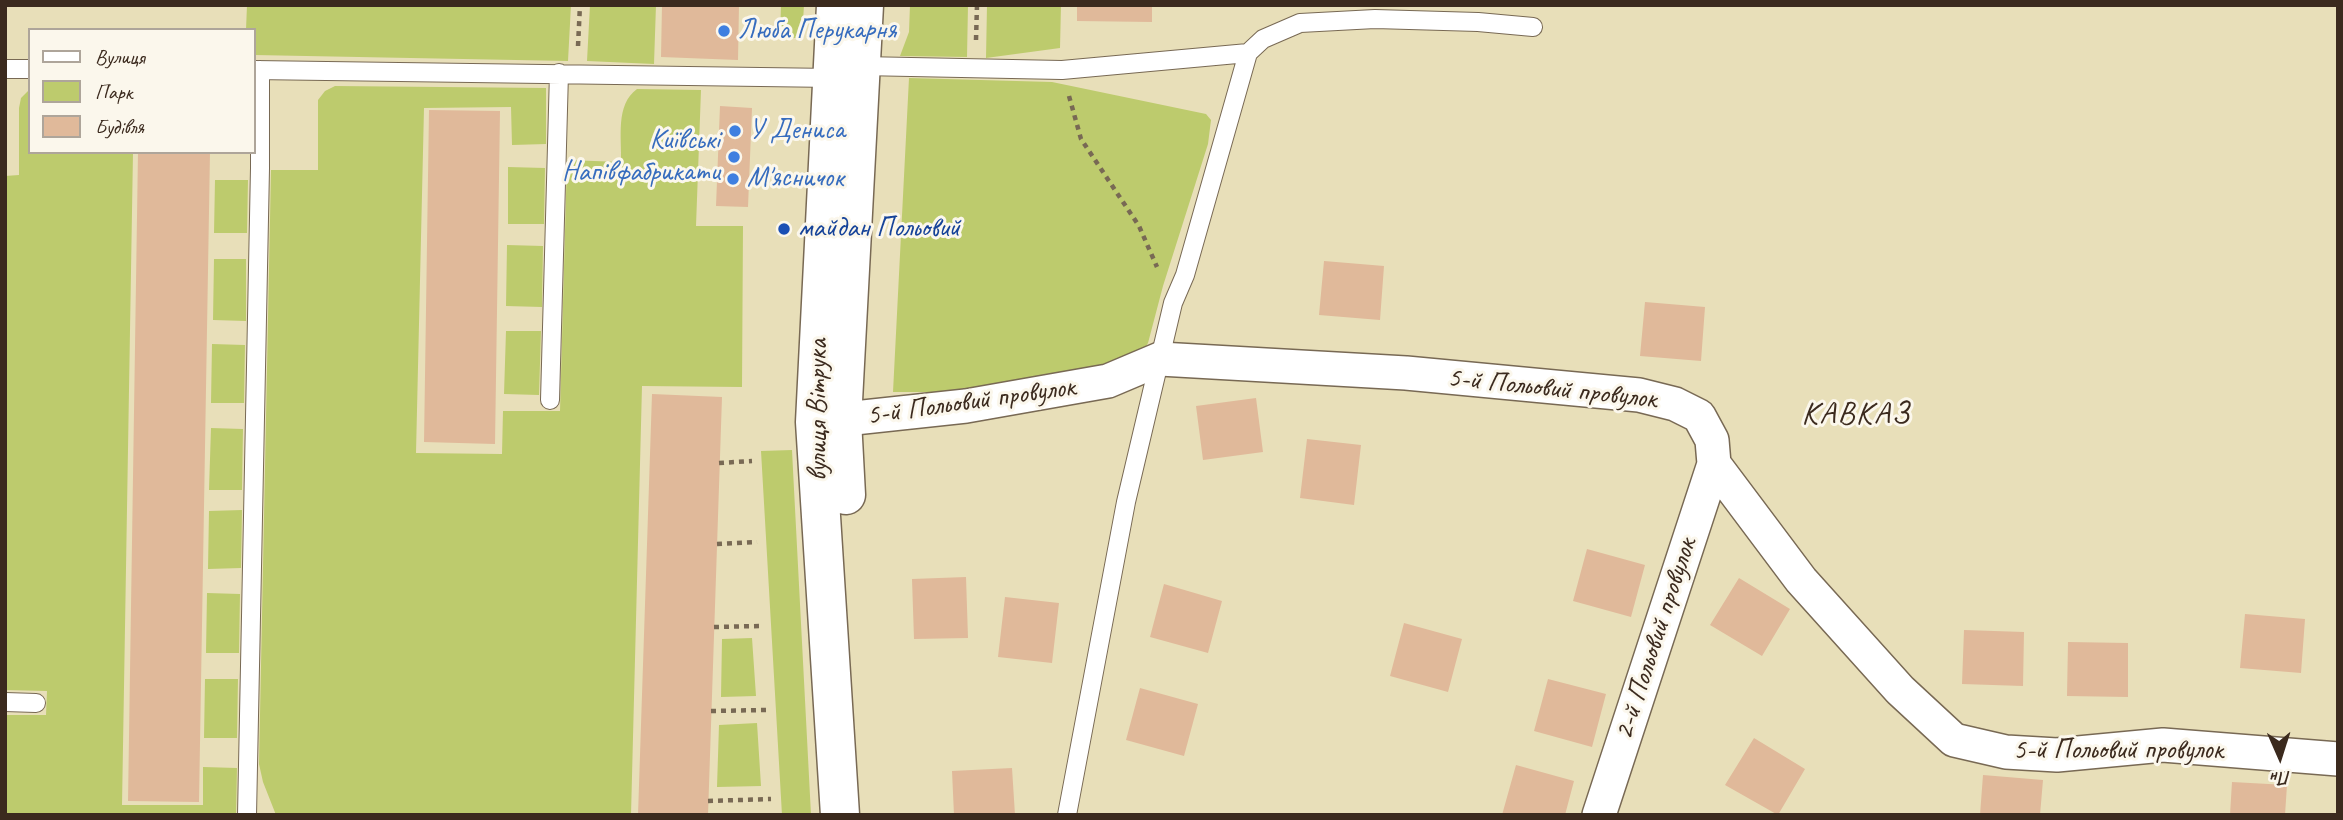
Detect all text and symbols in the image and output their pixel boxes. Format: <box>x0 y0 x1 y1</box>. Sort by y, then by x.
place label: Люба Перукарня <box>738 14 896 48</box>
marker: Люба Перукарня <box>716 23 732 39</box>
legend <box>28 28 256 154</box>
text: Вулиця <box>95 44 145 70</box>
text: Парк <box>95 79 132 105</box>
text: Будівля <box>95 114 144 140</box>
place label: У Дениса <box>749 114 845 148</box>
marker: У Дениса <box>727 123 743 139</box>
place label: Київські Напівфабрикати <box>562 124 720 190</box>
marker: Київські Напівфабрикати <box>726 149 742 165</box>
place label: М'ясничок <box>747 162 843 196</box>
marker: М'ясничок <box>725 171 741 187</box>
place label: майдан Польовий <box>798 212 960 246</box>
marker: майдан Польовий <box>776 221 792 237</box>
street label: вулиця Вітрука <box>802 339 836 481</box>
street label: 5-й Польовий провулок <box>1446 361 1658 417</box>
street label: 5-й Польовий провулок <box>865 371 1077 433</box>
district label: КАВКАЗ <box>1803 396 1909 434</box>
street label: 2-й Польовий провулок <box>1608 534 1704 744</box>
north arrow <box>2245 722 2315 792</box>
street label: 5-й Польовий провулок <box>2013 734 2223 768</box>
text: Пн <box>2271 765 2292 790</box>

